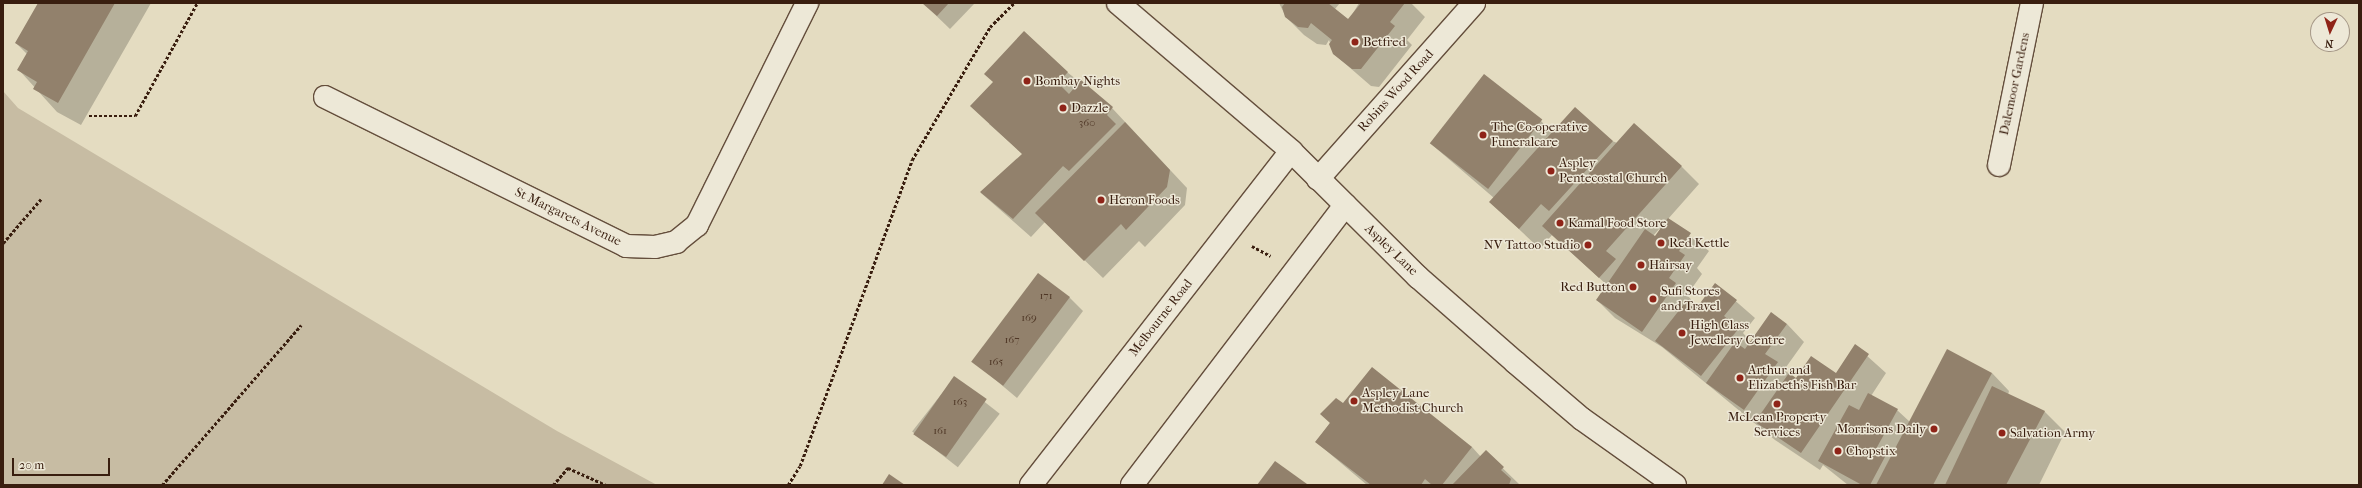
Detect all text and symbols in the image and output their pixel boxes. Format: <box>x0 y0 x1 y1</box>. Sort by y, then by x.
north arrow <box>2310 12 2350 52</box>
street label: Dalemoor Gardens <box>1997 31 2033 137</box>
place label: Betfred <box>1363 34 1406 50</box>
marker: Betfred <box>1350 37 1360 47</box>
text: N <box>2325 37 2334 50</box>
street label: Robins Wood Road <box>1355 47 1437 135</box>
place label: Bombay Nights <box>1035 73 1120 89</box>
marker: Bombay Nights <box>1022 76 1032 86</box>
place label: Dazzle <box>1071 100 1108 116</box>
marker: Dazzle <box>1058 103 1068 113</box>
house number: 360 <box>1079 116 1095 130</box>
place label: The Co-operative Funeralcare <box>1491 120 1588 151</box>
marker: The Co-operative Funeralcare <box>1478 130 1488 140</box>
place label: Aspley Pentecostal Church <box>1559 156 1667 187</box>
marker: Aspley Pentecostal Church <box>1546 166 1556 176</box>
street label: St Margarets Avenue <box>512 184 624 250</box>
place label: Heron Foods <box>1109 192 1180 208</box>
marker: Heron Foods <box>1096 195 1106 205</box>
place label: Kamal Food Store <box>1568 215 1667 231</box>
marker: Kamal Food Store <box>1555 218 1565 228</box>
street label: Aspley Lane <box>1361 221 1421 279</box>
place label: Red Kettle <box>1669 235 1729 251</box>
place label: NV Tattoo Studio <box>1484 237 1580 253</box>
marker: Red Kettle <box>1656 238 1666 248</box>
marker: NV Tattoo Studio <box>1583 240 1593 250</box>
place label: Hairsay <box>1649 257 1692 273</box>
marker: Hairsay <box>1636 260 1646 270</box>
street label: Melbourne Road <box>1126 276 1196 360</box>
place label: Red Button <box>1560 279 1625 295</box>
marker: Red Button <box>1628 282 1638 292</box>
place label: Sufi Stores and Travel <box>1661 284 1720 315</box>
house number: 171 <box>1039 289 1053 303</box>
marker: Sufi Stores and Travel <box>1648 294 1658 304</box>
house number: 169 <box>1021 311 1037 325</box>
place label: High Class Jewellery Centre <box>1690 318 1785 349</box>
marker: High Class Jewellery Centre <box>1677 328 1687 338</box>
house number: 167 <box>1004 333 1020 347</box>
house number: 165 <box>989 355 1003 369</box>
place label: Arthur and Elizabeth's Fish Bar <box>1748 363 1856 394</box>
marker: Arthur and Elizabeth's Fish Bar <box>1735 373 1745 383</box>
place label: Aspley Lane Methodist Church <box>1362 386 1463 417</box>
house number: 163 <box>953 395 967 409</box>
marker: Aspley Lane Methodist Church <box>1349 396 1359 406</box>
marker: McLean Property Services <box>1772 399 1782 409</box>
place label: McLean Property Services <box>1728 410 1826 441</box>
place label: Morrisons Daily <box>1836 421 1926 437</box>
house number: 161 <box>933 424 947 438</box>
marker: Morrisons Daily <box>1929 424 1939 434</box>
place label: Salvation Army <box>2010 425 2095 441</box>
marker: Salvation Army <box>1997 428 2007 438</box>
place label: Chopstix <box>1846 443 1896 459</box>
marker: Chopstix <box>1833 446 1843 456</box>
scale bar <box>14 450 112 476</box>
text: 20 m <box>19 458 44 472</box>

